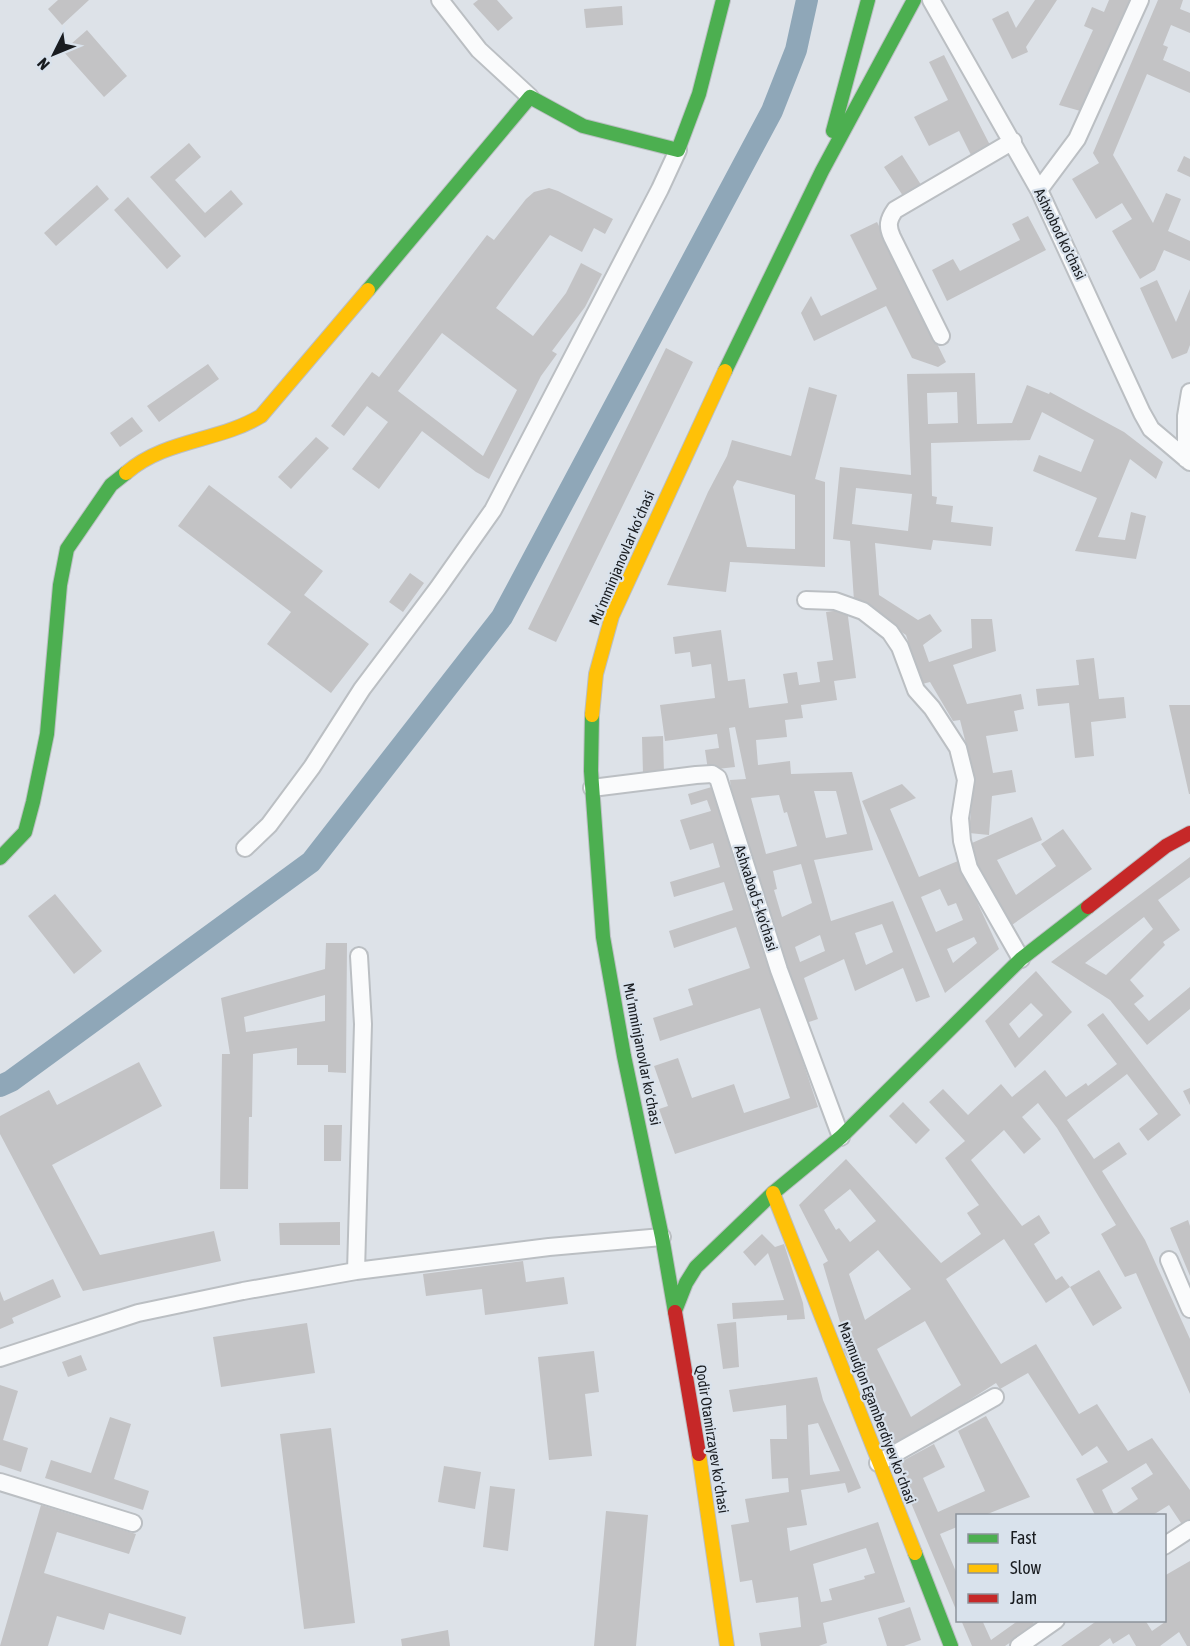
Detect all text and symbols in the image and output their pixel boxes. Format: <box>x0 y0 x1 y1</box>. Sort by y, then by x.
north arrow <box>24 24 84 84</box>
text: N <box>33 55 53 74</box>
street label: Ashxobod ko'chasi <box>1031 185 1090 282</box>
street label: Mu’mminjanovlar ko‘chasi <box>585 488 658 628</box>
street label: Ashxabod 5-ko'chasi <box>731 843 782 953</box>
street label: Mu’mminjanovlar ko‘chasi <box>620 981 665 1127</box>
street label: Maxmudjon Egamberdiyev koʻchasi <box>835 1319 920 1506</box>
street label: Qodir Otamirzayev koʻchasi <box>692 1363 733 1514</box>
legend <box>956 1514 1166 1622</box>
text: Fast <box>1010 1527 1037 1548</box>
text: Slow <box>1010 1557 1041 1578</box>
text: Jam <box>1010 1587 1037 1608</box>

